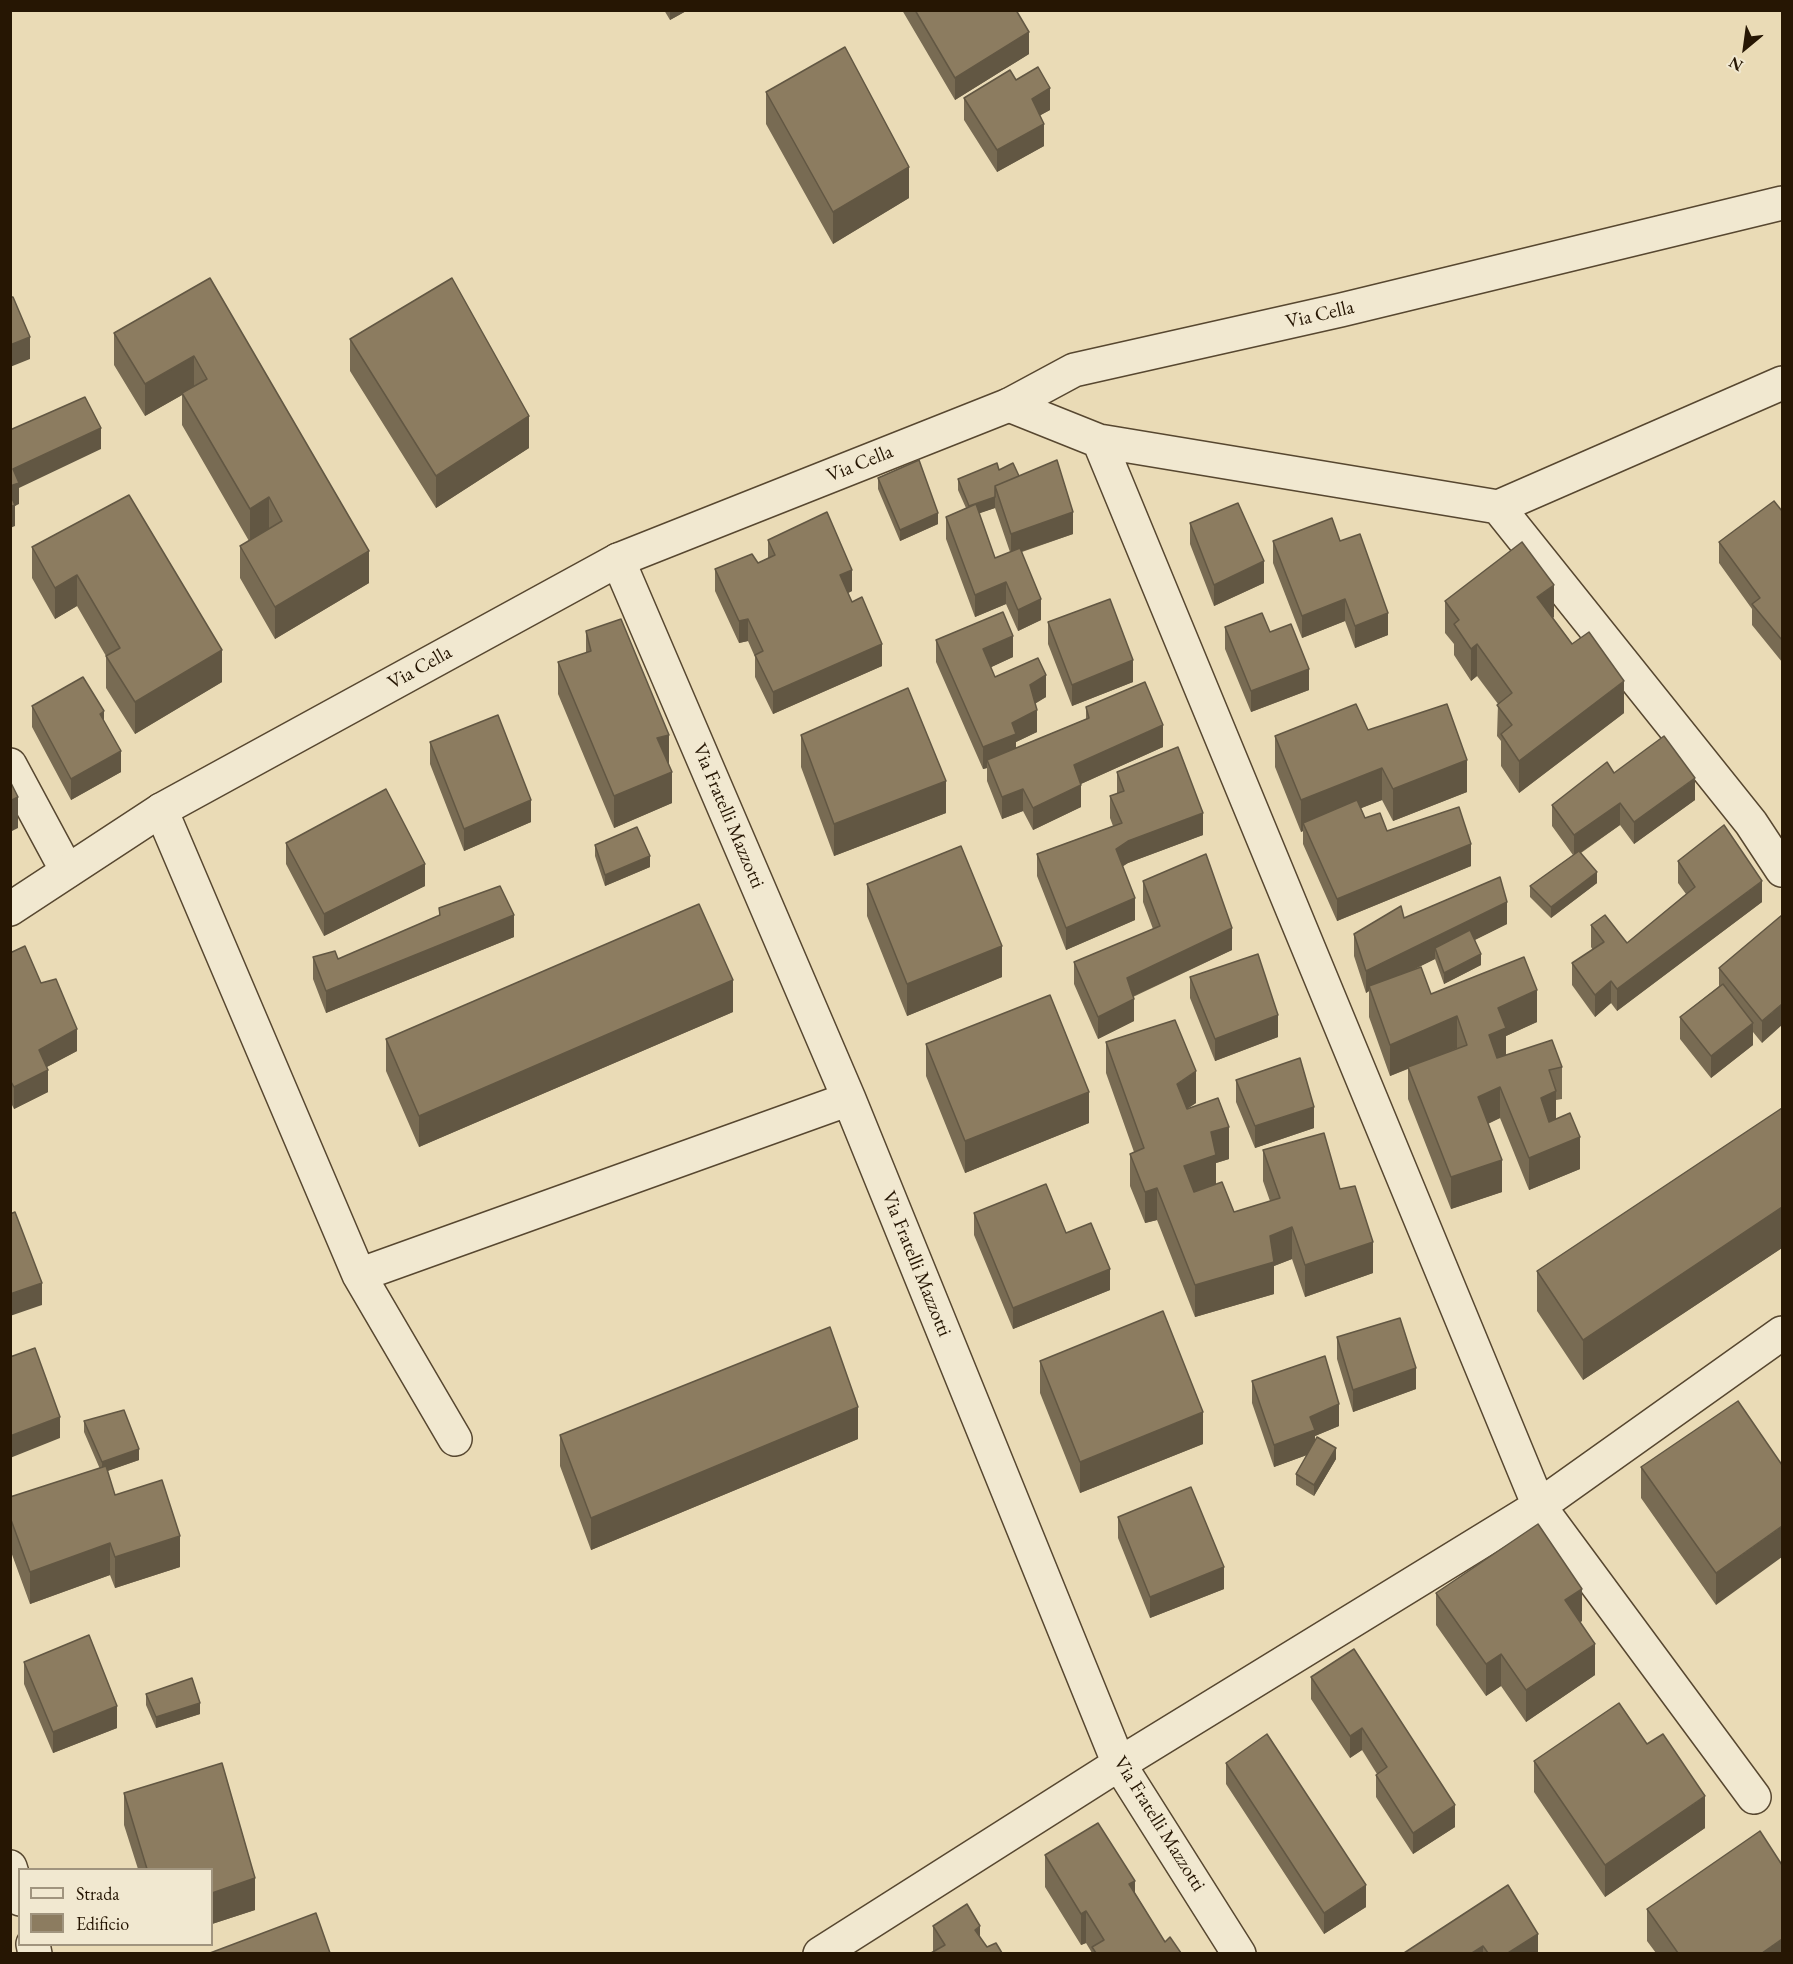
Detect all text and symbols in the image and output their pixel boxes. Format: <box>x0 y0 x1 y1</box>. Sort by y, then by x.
north arrow <box>1715 18 1775 78</box>
text: N <box>1725 52 1747 77</box>
street label: Via Cella <box>1283 295 1357 335</box>
street label: Via Cella <box>823 440 897 488</box>
street label: Via Cella <box>384 641 456 695</box>
street label: Via Fratelli Mazzotti <box>687 740 769 892</box>
street label: Via Fratelli Mazzotti <box>876 1188 956 1340</box>
street label: Via Fratelli Mazzotti <box>1108 1752 1210 1896</box>
legend <box>18 1868 213 1946</box>
text: Strada <box>76 1882 120 1905</box>
text: Edificio <box>76 1912 129 1935</box>

